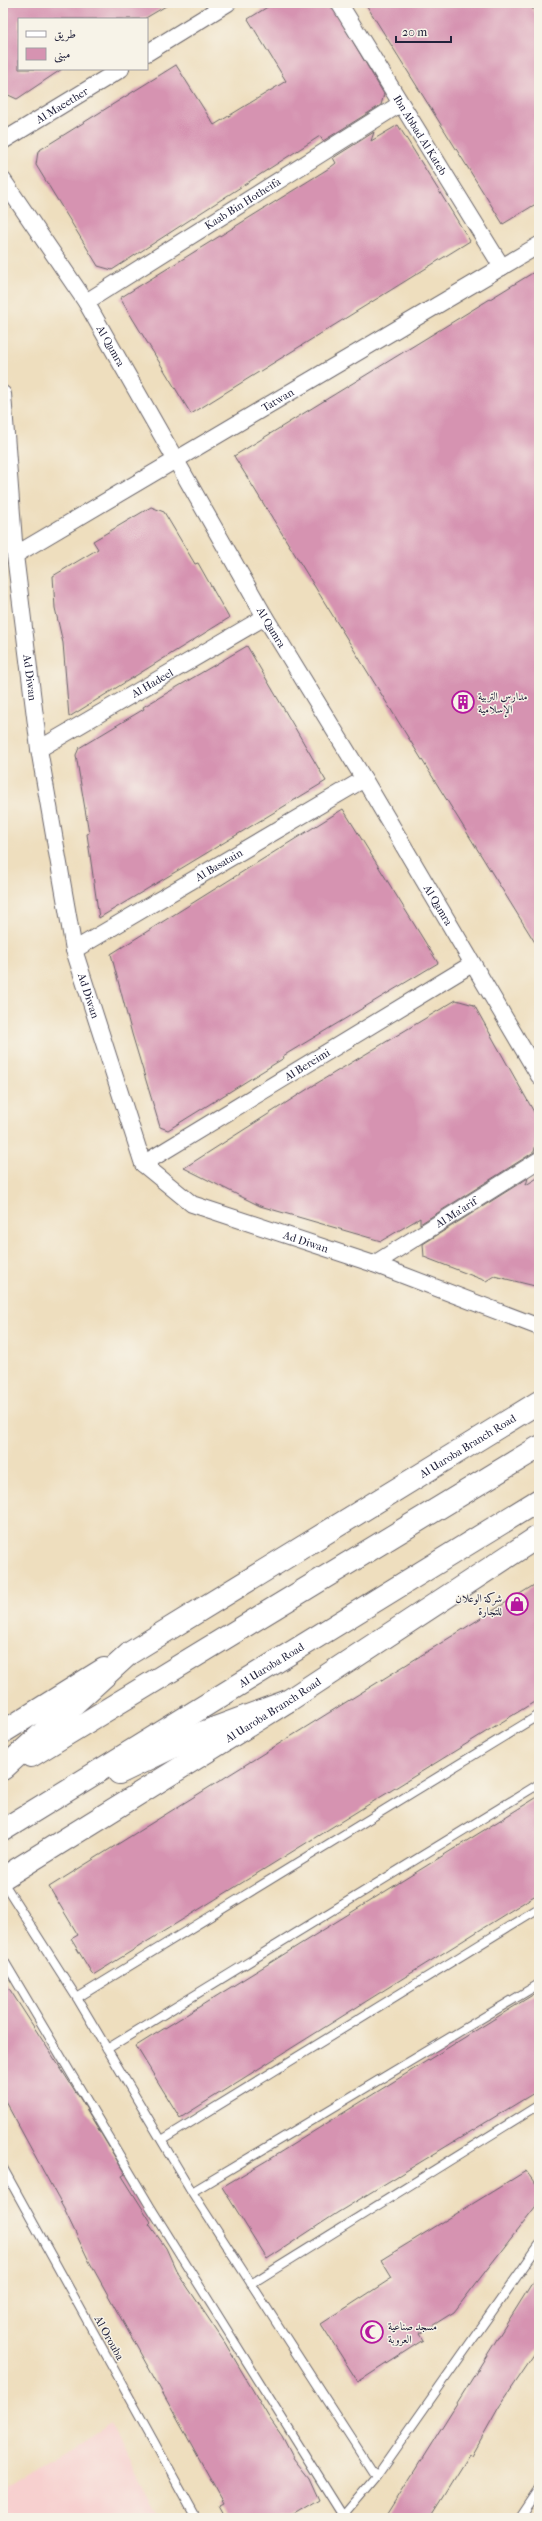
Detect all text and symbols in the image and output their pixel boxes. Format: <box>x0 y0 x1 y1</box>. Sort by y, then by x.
legend <box>18 18 148 70</box>
scale bar <box>396 18 451 44</box>
text: 20 m <box>402 25 427 39</box>
text: طريق <box>54 27 76 42</box>
text: مبنى <box>54 47 70 63</box>
street label: Al Maeether <box>33 84 91 126</box>
street label: Ibn Abbad Al Kateb <box>391 92 450 178</box>
street label: Kaab Bin Hotheifa <box>202 174 284 232</box>
street label: Al Qamra <box>94 322 128 369</box>
street label: Tatwan <box>259 385 296 414</box>
street label: Al Qamra <box>254 604 289 651</box>
street label: Ad Diwan <box>21 653 40 702</box>
street label: Al Hadeel <box>128 666 175 701</box>
building icon: مدارس التربية الإسلامية <box>450 689 476 715</box>
place label: مدارس التربية الإسلامية <box>478 690 528 718</box>
street label: Al Basatain <box>192 845 245 884</box>
street label: Al Qamra <box>421 881 456 929</box>
street label: Ad Diwan <box>75 971 102 1020</box>
street label: Al Bereimi <box>281 1045 333 1084</box>
street label: Al Ma'arif <box>432 1193 481 1231</box>
street label: Ad Diwan <box>281 1228 331 1255</box>
street label: Al Uaroba Branch Road <box>416 1411 519 1481</box>
place label: شركة الوعلان للتجارة <box>456 1591 502 1618</box>
shop icon: شركة الوعلان للتجارة <box>504 1591 530 1617</box>
street label: Al Uaroba Road <box>235 1639 307 1690</box>
street label: Al Uaroba Branch Road <box>222 1674 324 1745</box>
street label: Al Orouba <box>91 2313 127 2363</box>
mosque icon: مسجد صناعية العروبة <box>359 2319 385 2345</box>
place label: مسجد صناعية العروبة <box>388 2320 437 2347</box>

